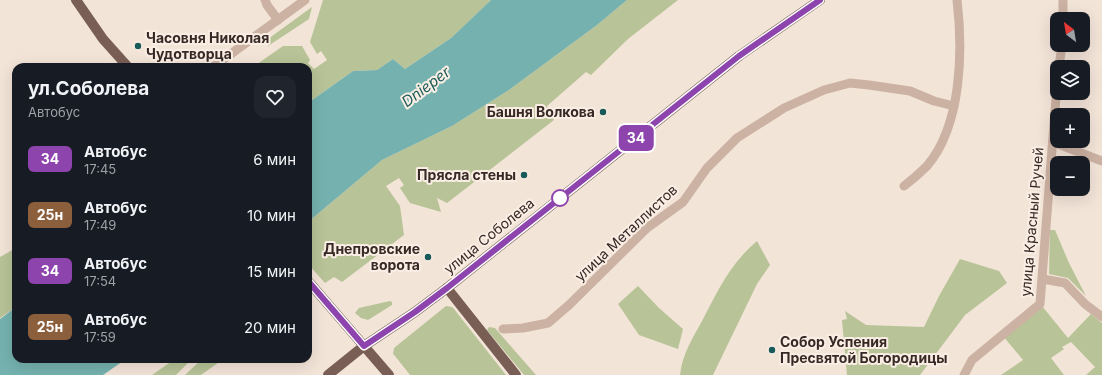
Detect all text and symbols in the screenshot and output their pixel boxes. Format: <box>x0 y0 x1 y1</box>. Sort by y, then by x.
north arrow <box>1050 12 1090 52</box>
map controls <box>1050 12 1090 196</box>
place label: Часовня Николая Чудотворца <box>146 29 269 62</box>
marker: Часовня Николая Чудотворца <box>133 41 143 51</box>
button: layers <box>1050 60 1090 100</box>
water label: Dnieper <box>398 62 454 111</box>
button: heart <box>254 76 296 118</box>
text: ул.Соболева <box>28 77 149 100</box>
place label: Башня Волкова <box>487 103 595 120</box>
text: Автобус <box>28 104 80 120</box>
marker: Башня Волкова <box>598 107 608 117</box>
button: + <box>1050 108 1090 148</box>
line badge: 34 <box>618 125 654 151</box>
text: 34 <box>627 129 645 146</box>
text: Автобус <box>84 142 147 161</box>
street label: улица Красный Ручей <box>1017 147 1046 297</box>
text: 34 <box>41 150 59 167</box>
text: 6 мин <box>253 150 296 169</box>
button: − <box>1050 156 1090 196</box>
text: 17:45 <box>84 161 116 177</box>
place label: Прясла стены <box>417 166 516 183</box>
marker: Прясла стены <box>519 170 529 180</box>
street label: улица Металлистов <box>571 181 680 285</box>
unlabelled marker <box>551 189 569 207</box>
street label: улица Соболева <box>440 194 537 277</box>
text: Автобус <box>84 198 147 217</box>
text: 25н <box>37 206 63 223</box>
text: 10 мин <box>247 206 296 225</box>
text: 17:49 <box>84 217 116 233</box>
place label: Днепровские ворота <box>323 240 420 273</box>
marker: Днепровские ворота <box>423 252 433 262</box>
text: Автобус <box>84 254 147 273</box>
text: 34 <box>41 262 59 279</box>
text: 15 мин <box>247 262 296 281</box>
text: 17:54 <box>84 273 116 289</box>
text: Автобус <box>84 310 147 329</box>
text: 25н <box>37 318 63 335</box>
text: 20 мин <box>244 318 296 337</box>
text: 17:59 <box>84 329 116 345</box>
place label: Собор Успения Пресвятой Богородицы <box>780 333 948 366</box>
marker: Собор Успения Пресвятой Богородицы <box>767 345 777 355</box>

